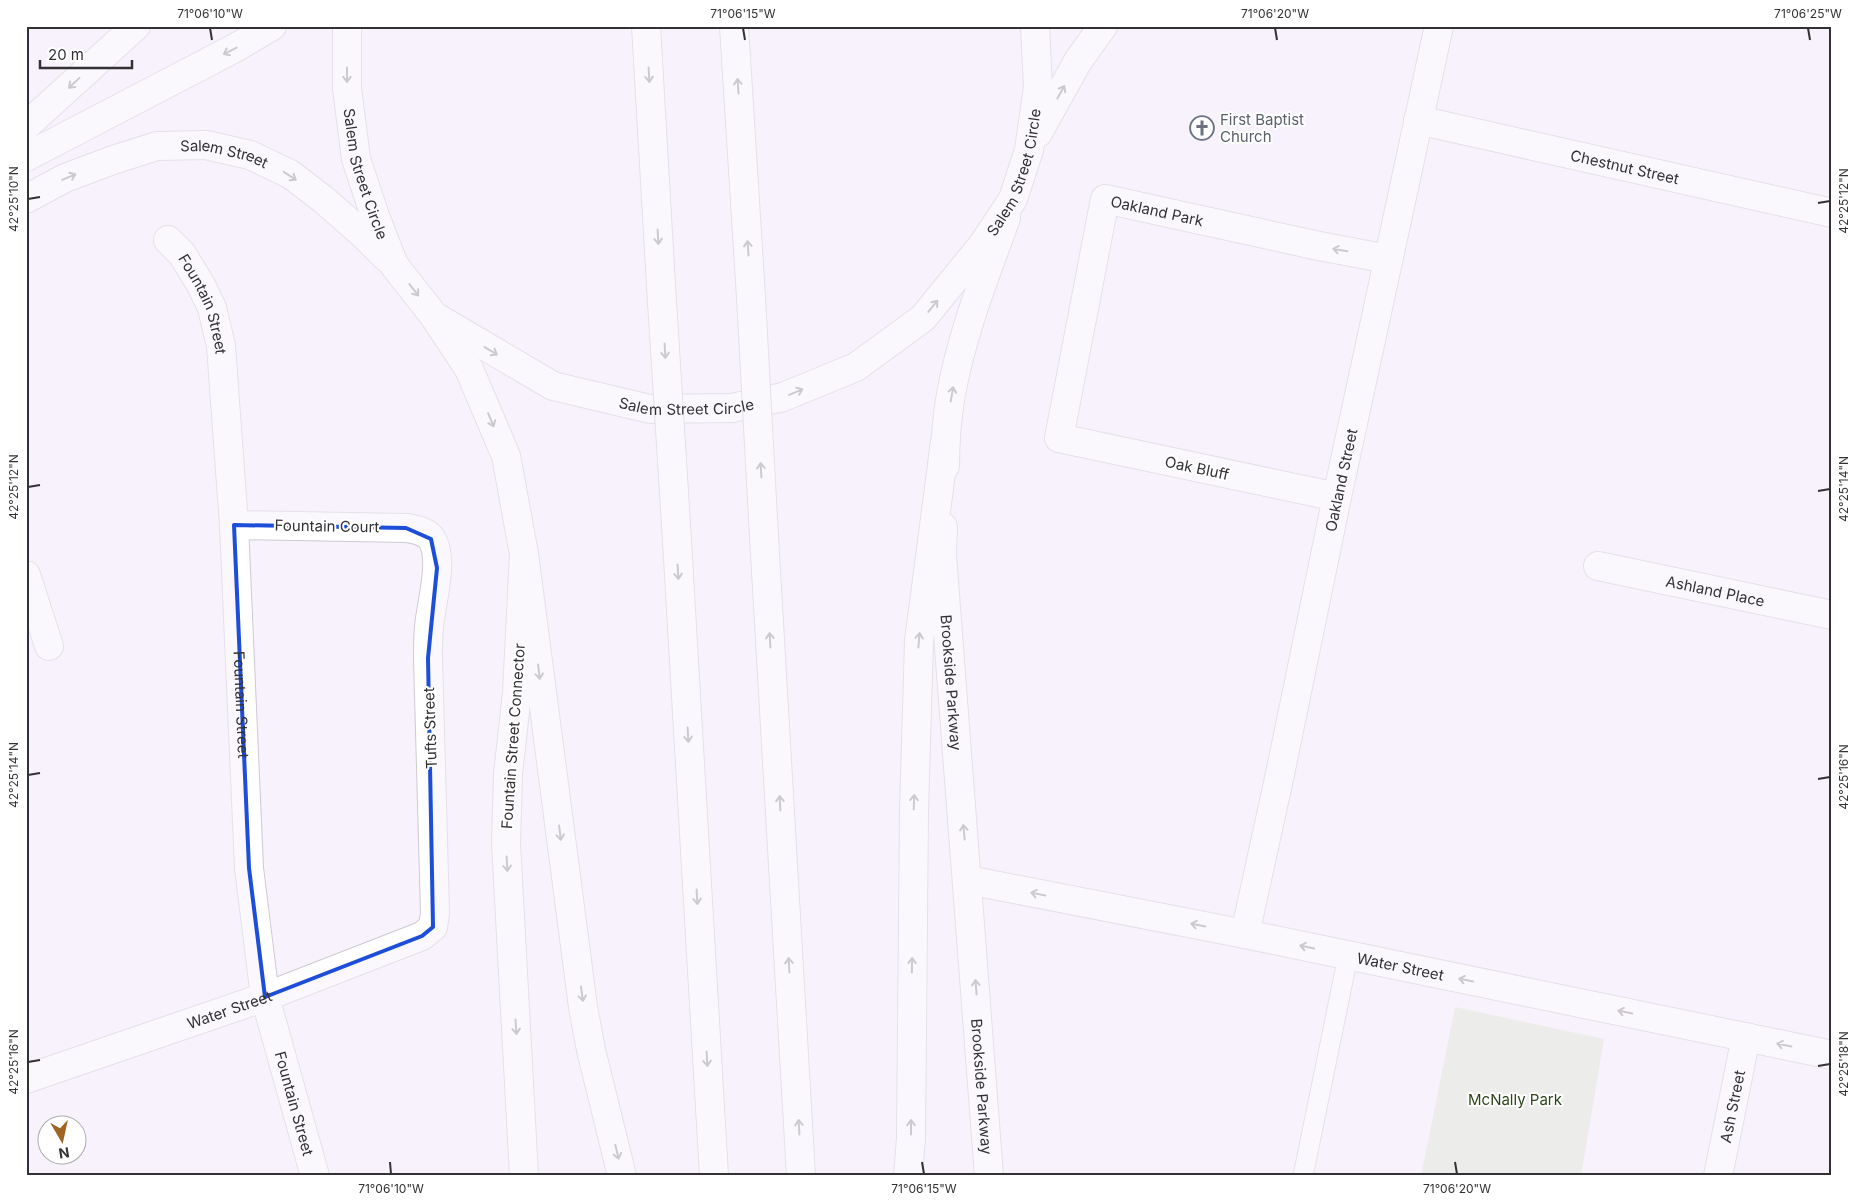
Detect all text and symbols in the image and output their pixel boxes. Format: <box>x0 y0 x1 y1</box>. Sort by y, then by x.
text: 71°06'10"W <box>177 6 243 21</box>
text: 71°06'15"W <box>710 6 776 21</box>
text: 71°06'20"W <box>1241 6 1309 21</box>
text: 71°06'25"W <box>1774 6 1842 21</box>
scale bar <box>40 38 132 70</box>
text: 20 m <box>48 45 84 64</box>
one-way arrow <box>223 47 238 56</box>
one-way arrow <box>342 66 352 83</box>
one-way arrow <box>644 67 653 83</box>
one-way arrow <box>67 77 80 89</box>
one-way arrow <box>733 78 742 94</box>
one-way arrow <box>1057 85 1066 100</box>
street label: Salem Street Circle <box>340 107 393 242</box>
street label: Salem Street Circle <box>982 107 1044 239</box>
place label: First Baptist Church <box>1220 110 1304 146</box>
church icon: First Baptist Church <box>1189 115 1215 141</box>
street label: Salem Street <box>180 135 272 172</box>
street label: Chestnut Street <box>1569 145 1681 188</box>
text: 42°25'10"N <box>6 166 21 232</box>
text: 42°25'12"N <box>1836 168 1851 234</box>
one-way arrow <box>61 171 76 181</box>
one-way arrow <box>283 171 297 181</box>
street label: Oakland Park <box>1109 191 1206 230</box>
one-way arrow <box>654 229 663 245</box>
one-way arrow <box>743 241 752 257</box>
one-way arrow <box>1333 244 1349 254</box>
street label: Fountain Street <box>175 250 231 355</box>
one-way arrow <box>409 283 420 296</box>
one-way arrow <box>927 300 938 313</box>
one-way arrow <box>661 343 670 359</box>
one-way arrow <box>483 346 497 356</box>
one-way arrow <box>789 386 804 395</box>
one-way arrow <box>947 386 957 402</box>
street label: Salem Street Circle <box>617 392 755 419</box>
one-way arrow <box>487 412 496 427</box>
street label: Oakland Street <box>1321 427 1361 533</box>
street label: Oak Bluff <box>1163 452 1231 484</box>
text: 42°25'12"N <box>6 454 21 520</box>
text: 42°25'14"N <box>1836 456 1851 522</box>
one-way arrow <box>756 462 765 478</box>
street label: Fountain Court <box>274 516 380 536</box>
one-way arrow <box>674 564 683 580</box>
street label: Ashland Place <box>1664 571 1767 610</box>
street label: Brookside Parkway <box>937 614 966 752</box>
one-way arrow <box>914 632 924 648</box>
one-way arrow <box>766 633 775 649</box>
street label: Fountain Street Connector <box>497 642 529 829</box>
street label: Fountain Street <box>230 651 254 759</box>
one-way arrow <box>534 663 544 679</box>
street label: Tufts Street <box>419 687 441 769</box>
one-way arrow <box>683 726 692 742</box>
text: 42°25'14"N <box>6 742 21 808</box>
text: 42°25'16"N <box>1836 744 1851 810</box>
one-way arrow <box>909 794 919 810</box>
one-way arrow <box>775 795 784 811</box>
one-way arrow <box>959 824 969 840</box>
one-way arrow <box>555 825 565 841</box>
one-way arrow <box>502 856 511 872</box>
one-way arrow <box>1031 888 1047 898</box>
one-way arrow <box>693 889 702 905</box>
one-way arrow <box>1190 919 1206 929</box>
one-way arrow <box>1299 942 1315 951</box>
street label: Water Street <box>1355 948 1446 984</box>
one-way arrow <box>785 957 794 973</box>
one-way arrow <box>907 957 917 973</box>
one-way arrow <box>1458 974 1474 984</box>
one-way arrow <box>971 980 980 996</box>
street label: Water Street <box>185 986 275 1033</box>
one-way arrow <box>577 986 587 1002</box>
one-way arrow <box>1617 1007 1633 1017</box>
one-way arrow <box>511 1018 521 1034</box>
street label: Brookside Parkway <box>968 1018 997 1156</box>
text: 42°25'16"N <box>6 1029 21 1095</box>
text: 42°25'18"N <box>1836 1031 1851 1097</box>
one-way arrow <box>1776 1040 1792 1050</box>
street label: Fountain Street <box>271 1049 318 1158</box>
one-way arrow <box>702 1051 711 1067</box>
street label: Ash Street <box>1715 1068 1749 1144</box>
park label: McNally Park <box>1468 1090 1563 1109</box>
north arrow <box>38 1114 88 1164</box>
one-way arrow <box>794 1119 803 1135</box>
one-way arrow <box>906 1119 916 1136</box>
text: N <box>58 1144 71 1163</box>
one-way arrow <box>613 1144 622 1160</box>
text: 71°06'10"W <box>358 1181 424 1196</box>
text: 71°06'15"W <box>891 1181 957 1196</box>
text: 71°06'20"W <box>1423 1181 1491 1196</box>

